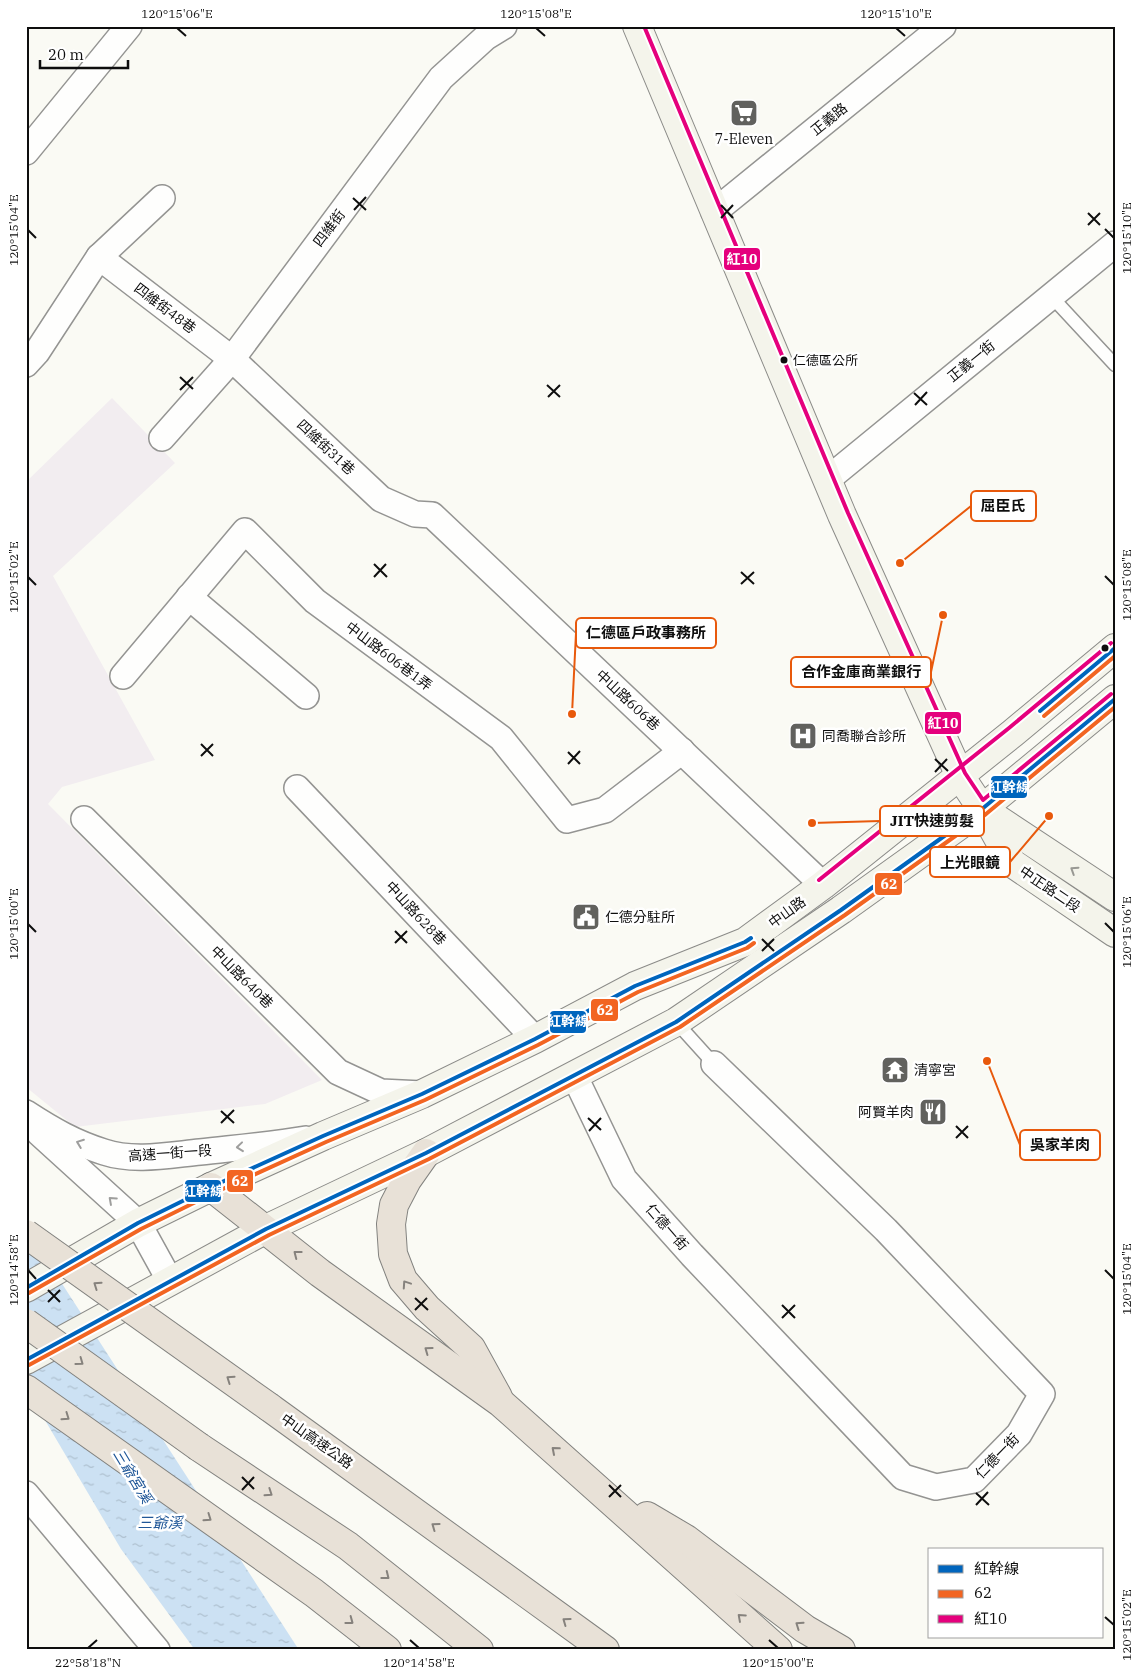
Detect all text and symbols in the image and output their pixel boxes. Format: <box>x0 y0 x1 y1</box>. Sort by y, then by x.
text: 120°15'06"E <box>141 6 213 21</box>
text: 120°15'08"E <box>500 6 572 21</box>
text: 120°15'10"E <box>860 6 932 21</box>
scale bar <box>40 38 128 70</box>
text: 20 m <box>48 45 84 64</box>
supermarket icon: 7-Eleven <box>729 98 759 128</box>
street label: 正義路 <box>807 99 851 139</box>
place label: 7-Eleven <box>715 130 773 148</box>
text: 120°15'04"E <box>6 194 21 266</box>
text: 120°15'10"E <box>1119 202 1134 274</box>
street label: 四維街 <box>309 206 349 250</box>
line badge: 紅10 <box>723 247 761 271</box>
text: 紅10 <box>727 250 757 268</box>
street label: 四維街48巷 <box>131 279 199 337</box>
street label: 正義一街 <box>944 336 998 386</box>
place label: 仁德區公所 <box>793 352 858 369</box>
marker: 仁德區公所 <box>779 355 789 365</box>
street label: 四維街31巷 <box>293 416 359 478</box>
callout: 屈臣氏 <box>971 491 1036 521</box>
text: 屈臣氏 <box>980 496 1026 515</box>
text: 120°15'02"E <box>6 541 21 613</box>
text: 120°15'08"E <box>1119 549 1134 621</box>
street label: 中山路606巷1弄 <box>342 618 436 694</box>
callout: 仁德區戶政事務所 <box>576 618 716 648</box>
text: 仁德區戶政事務所 <box>586 623 706 642</box>
unlabelled marker <box>1100 643 1110 653</box>
callout: 合作金庫商業銀行 <box>791 657 931 687</box>
text: 合作金庫商業銀行 <box>801 662 921 681</box>
street label: 中山路606巷 <box>592 666 664 734</box>
line badge: 紅10 <box>924 711 962 735</box>
text: 紅10 <box>928 714 958 732</box>
hospital icon: 同喬聯合診所 <box>788 721 818 751</box>
place label: 同喬聯合診所 <box>822 727 906 745</box>
line badge: 紅幹線 <box>990 775 1028 799</box>
text: 紅幹線 <box>988 778 1030 796</box>
callout: JIT快速剪髮 <box>880 806 984 836</box>
text: JIT快速剪髮 <box>890 811 974 830</box>
callout: 上光眼鏡 <box>930 847 1010 877</box>
text: 上光眼鏡 <box>940 853 1000 872</box>
street label: 中正路二段 <box>1016 862 1084 916</box>
one-way arrow <box>1070 867 1079 877</box>
line badge: 62 <box>874 872 903 896</box>
text: 62 <box>881 875 897 893</box>
street label: 中山路628巷 <box>382 877 450 949</box>
text: 120°15'00"E <box>6 888 21 960</box>
street label: 中山路 <box>765 892 809 932</box>
text: 120°15'06"E <box>1119 896 1134 968</box>
public building icon: 仁德分駐所 <box>571 902 601 932</box>
place label: 仁德分駐所 <box>605 908 675 926</box>
street label: 中山路640巷 <box>207 942 277 1012</box>
line badge: 62 <box>590 998 619 1022</box>
text: 62 <box>597 1001 613 1019</box>
line badge: 紅幹線 <box>549 1010 587 1034</box>
text: 紅幹線 <box>547 1012 589 1030</box>
temple icon: 清寧宮 <box>880 1055 910 1085</box>
place label: 清寧宮 <box>914 1061 956 1079</box>
restaurant icon: 阿賢羊肉 <box>918 1097 948 1127</box>
place label: 阿賢羊肉 <box>858 1103 914 1121</box>
callout: 吳家羊肉 <box>1020 1130 1100 1160</box>
text: 吳家羊肉 <box>1030 1135 1090 1154</box>
one-way arrow <box>76 1139 85 1149</box>
street label: 高速一街一段 <box>127 1141 213 1165</box>
one-way arrow <box>236 1142 244 1153</box>
line badge: 62 <box>226 1169 254 1193</box>
text: 62 <box>232 1172 248 1190</box>
line badge: 紅幹線 <box>184 1179 222 1203</box>
text: 紅幹線 <box>182 1182 224 1200</box>
one-way arrow <box>109 1196 118 1205</box>
street label: 仁德一街 <box>642 1200 692 1254</box>
text: 120°14'58"E <box>6 1234 21 1306</box>
text: 120°15'04"E <box>1119 1243 1134 1315</box>
one-way arrow <box>294 1251 303 1259</box>
one-way arrow <box>403 1280 412 1290</box>
one-way arrow <box>93 1282 103 1291</box>
one-way arrow <box>424 1347 434 1356</box>
one-way arrow <box>74 1356 83 1364</box>
one-way arrow <box>226 1376 235 1385</box>
street label: 中山高速公路 <box>277 1410 357 1472</box>
one-way arrow <box>60 1411 70 1420</box>
street label: 仁德一街 <box>971 1430 1023 1482</box>
water label: 三爺宮溪 <box>109 1445 158 1508</box>
one-way arrow <box>552 1447 561 1456</box>
one-way arrow <box>263 1487 273 1496</box>
one-way arrow <box>202 1512 212 1521</box>
water label: 三爺溪 <box>137 1513 184 1532</box>
one-way arrow <box>431 1522 440 1532</box>
legend <box>928 1548 1104 1638</box>
text: 紅幹線 <box>974 1559 1019 1578</box>
one-way arrow <box>380 1571 389 1579</box>
text: 62 <box>974 1583 992 1602</box>
text: 120°15'02"E <box>1119 1589 1134 1661</box>
text: 紅10 <box>974 1609 1007 1628</box>
one-way arrow <box>738 1614 747 1623</box>
one-way arrow <box>345 1616 354 1625</box>
one-way arrow <box>562 1618 572 1627</box>
one-way arrow <box>795 1622 805 1631</box>
text: 22°58'18"N <box>55 1655 121 1670</box>
text: 120°14'58"E <box>383 1655 455 1670</box>
text: 120°15'00"E <box>742 1655 814 1670</box>

